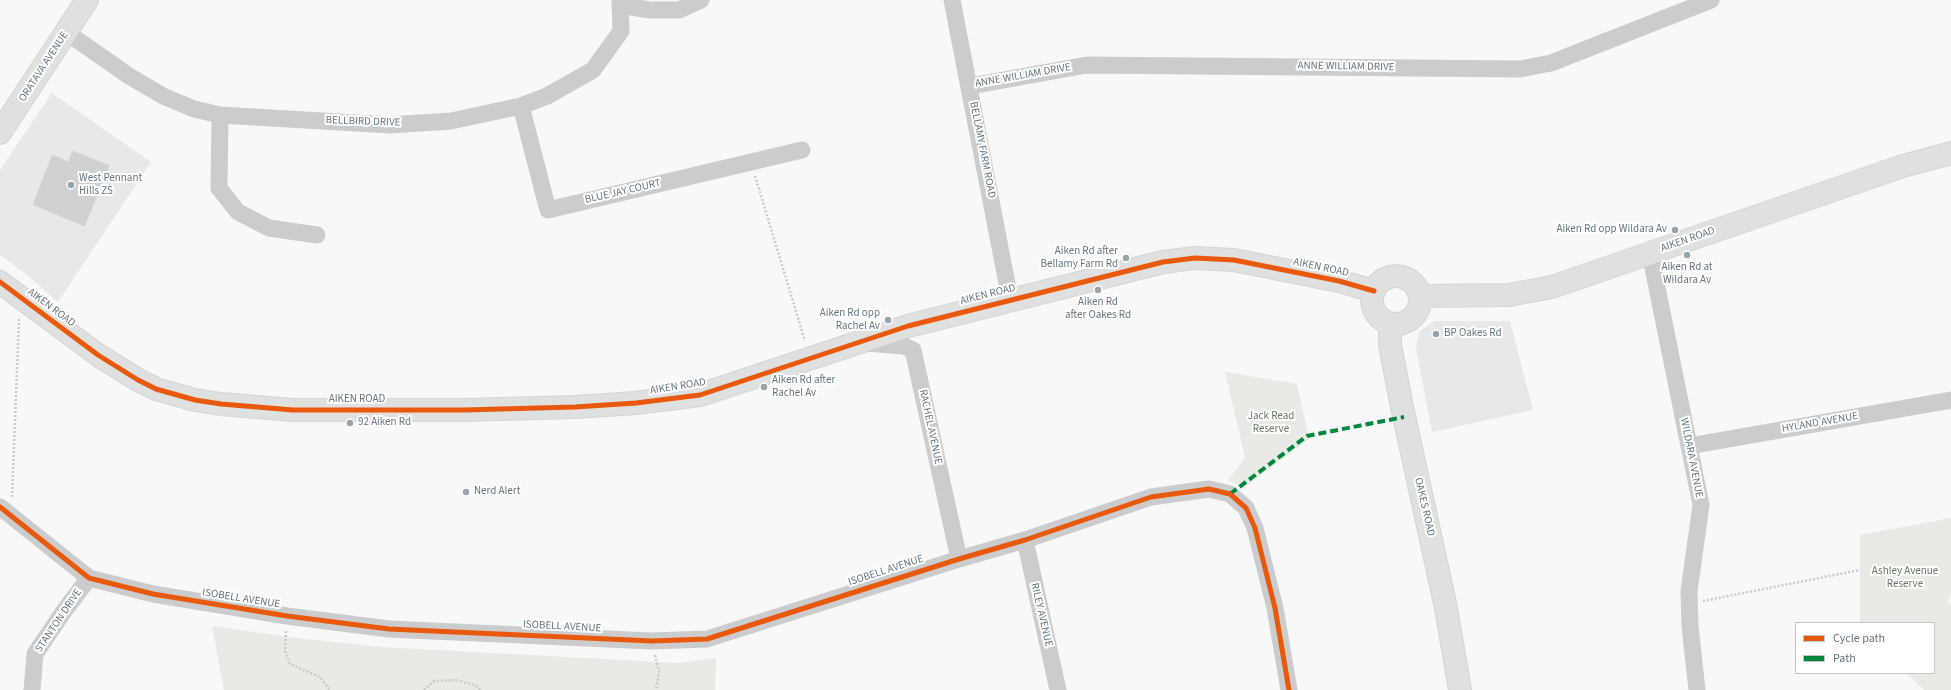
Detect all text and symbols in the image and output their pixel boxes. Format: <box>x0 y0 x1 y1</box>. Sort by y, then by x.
street label: ORATAVA AVENUE <box>16 29 72 105</box>
street label: ANNE WILLIAM DRIVE <box>1297 60 1395 74</box>
street label: ANNE WILLIAM DRIVE <box>974 61 1072 91</box>
street label: BELLAMY FARM ROAD <box>966 101 998 199</box>
street label: BELLBIRD DRIVE <box>325 114 401 130</box>
place label: West Pennant Hills ZS <box>79 172 142 198</box>
street label: BLUE JAY COURT <box>584 177 662 207</box>
marker: West Pennant Hills ZS <box>66 180 76 190</box>
place label: Aiken Rd opp Wildara Av <box>1556 223 1667 237</box>
street label: AIKEN ROAD <box>1659 225 1717 255</box>
marker: Aiken Rd opp Wildara Av <box>1670 225 1680 235</box>
place label: Aiken Rd after Bellamy Farm Rd <box>1040 245 1118 271</box>
marker: Aiken Rd at Wildara Av <box>1682 250 1692 260</box>
marker: Aiken Rd after Bellamy Farm Rd <box>1121 253 1131 263</box>
street label: AIKEN ROAD <box>1292 256 1350 280</box>
place label: Aiken Rd at Wildara Av <box>1661 261 1713 287</box>
street label: AIKEN ROAD <box>959 282 1017 308</box>
marker: Aiken Rd after Oakes Rd <box>1093 285 1103 295</box>
street label: AIKEN ROAD <box>24 286 78 330</box>
place label: Aiken Rd after Oakes Rd <box>1065 296 1131 322</box>
place label: Aiken Rd opp Rachel Av <box>820 307 880 333</box>
marker: Aiken Rd opp Rachel Av <box>883 315 893 325</box>
place label: BP Oakes Rd <box>1444 327 1502 341</box>
marker: BP Oakes Rd <box>1431 329 1441 339</box>
place label: Aiken Rd after Rachel Av <box>772 374 835 400</box>
street label: AIKEN ROAD <box>649 376 707 398</box>
marker: Aiken Rd after Rachel Av <box>759 382 769 392</box>
street label: RACHEL AVENUE <box>916 388 944 466</box>
street label: AIKEN ROAD <box>329 393 385 407</box>
park label: Jack Read Reserve <box>1248 410 1294 436</box>
street label: HYLAND AVENUE <box>1781 410 1859 436</box>
place label: 92 Aiken Rd <box>358 416 411 430</box>
street label: WILDARA AVENUE <box>1677 417 1705 499</box>
marker: 92 Aiken Rd <box>345 418 355 428</box>
street label: OAKES ROAD <box>1411 476 1437 538</box>
place label: Nerd Alert <box>474 485 520 499</box>
marker: Nerd Alert <box>461 487 471 497</box>
street label: ISOBELL AVENUE <box>847 553 925 589</box>
park label: Ashley Avenue Reserve <box>1872 565 1938 591</box>
street label: RILEY AVENUE <box>1027 582 1055 648</box>
street label: ISOBELL AVENUE <box>201 586 281 612</box>
street label: STANTON DRIVE <box>33 587 85 655</box>
street label: ISOBELL AVENUE <box>522 618 602 636</box>
legend <box>1795 622 1935 674</box>
text: Cycle path <box>1833 630 1885 647</box>
text: Path <box>1833 650 1856 667</box>

